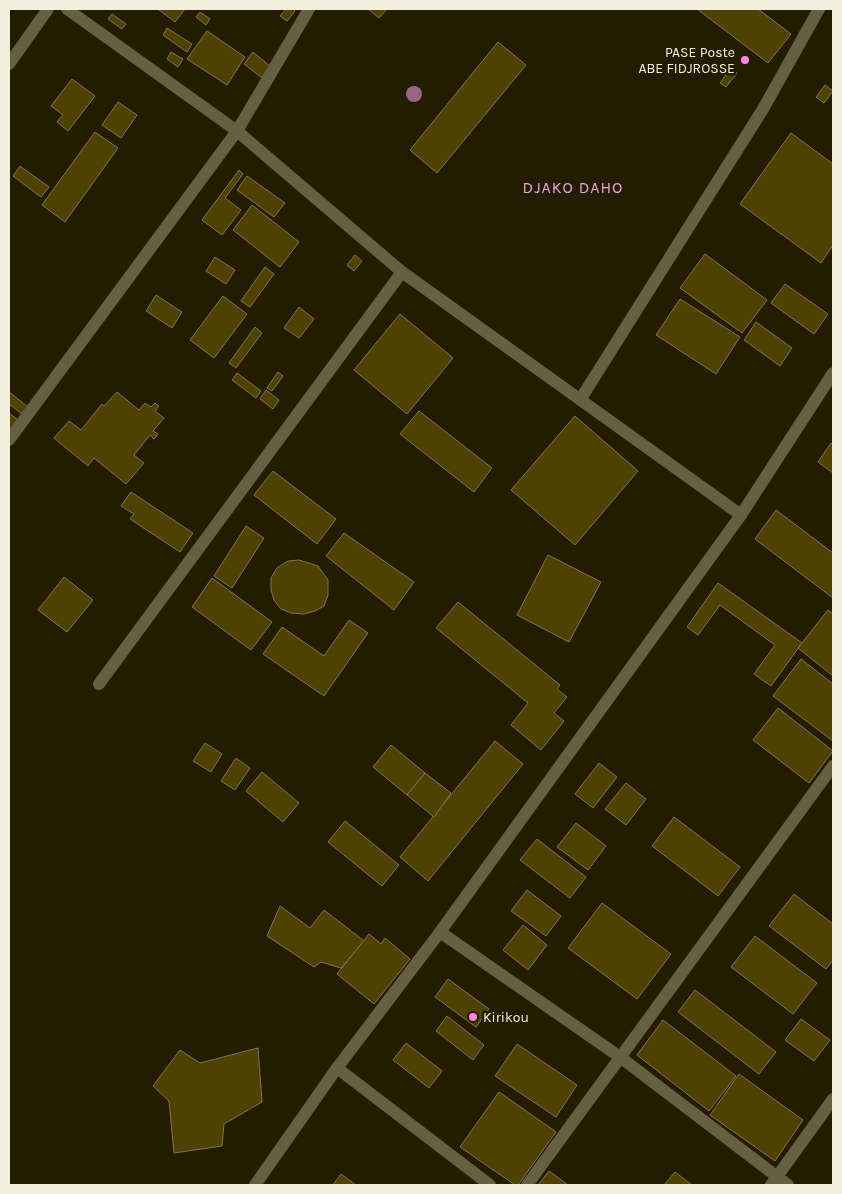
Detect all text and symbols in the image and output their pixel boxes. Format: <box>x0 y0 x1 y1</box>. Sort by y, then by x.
place label: PASE Poste ABE FIDJROSSE <box>639 44 735 77</box>
marker: PASE Poste ABE FIDJROSSE <box>739 54 751 66</box>
district label: DJAKO DAHO <box>523 178 623 197</box>
place label: Kirikou <box>483 1009 529 1026</box>
marker: Kirikou <box>467 1011 479 1023</box>

